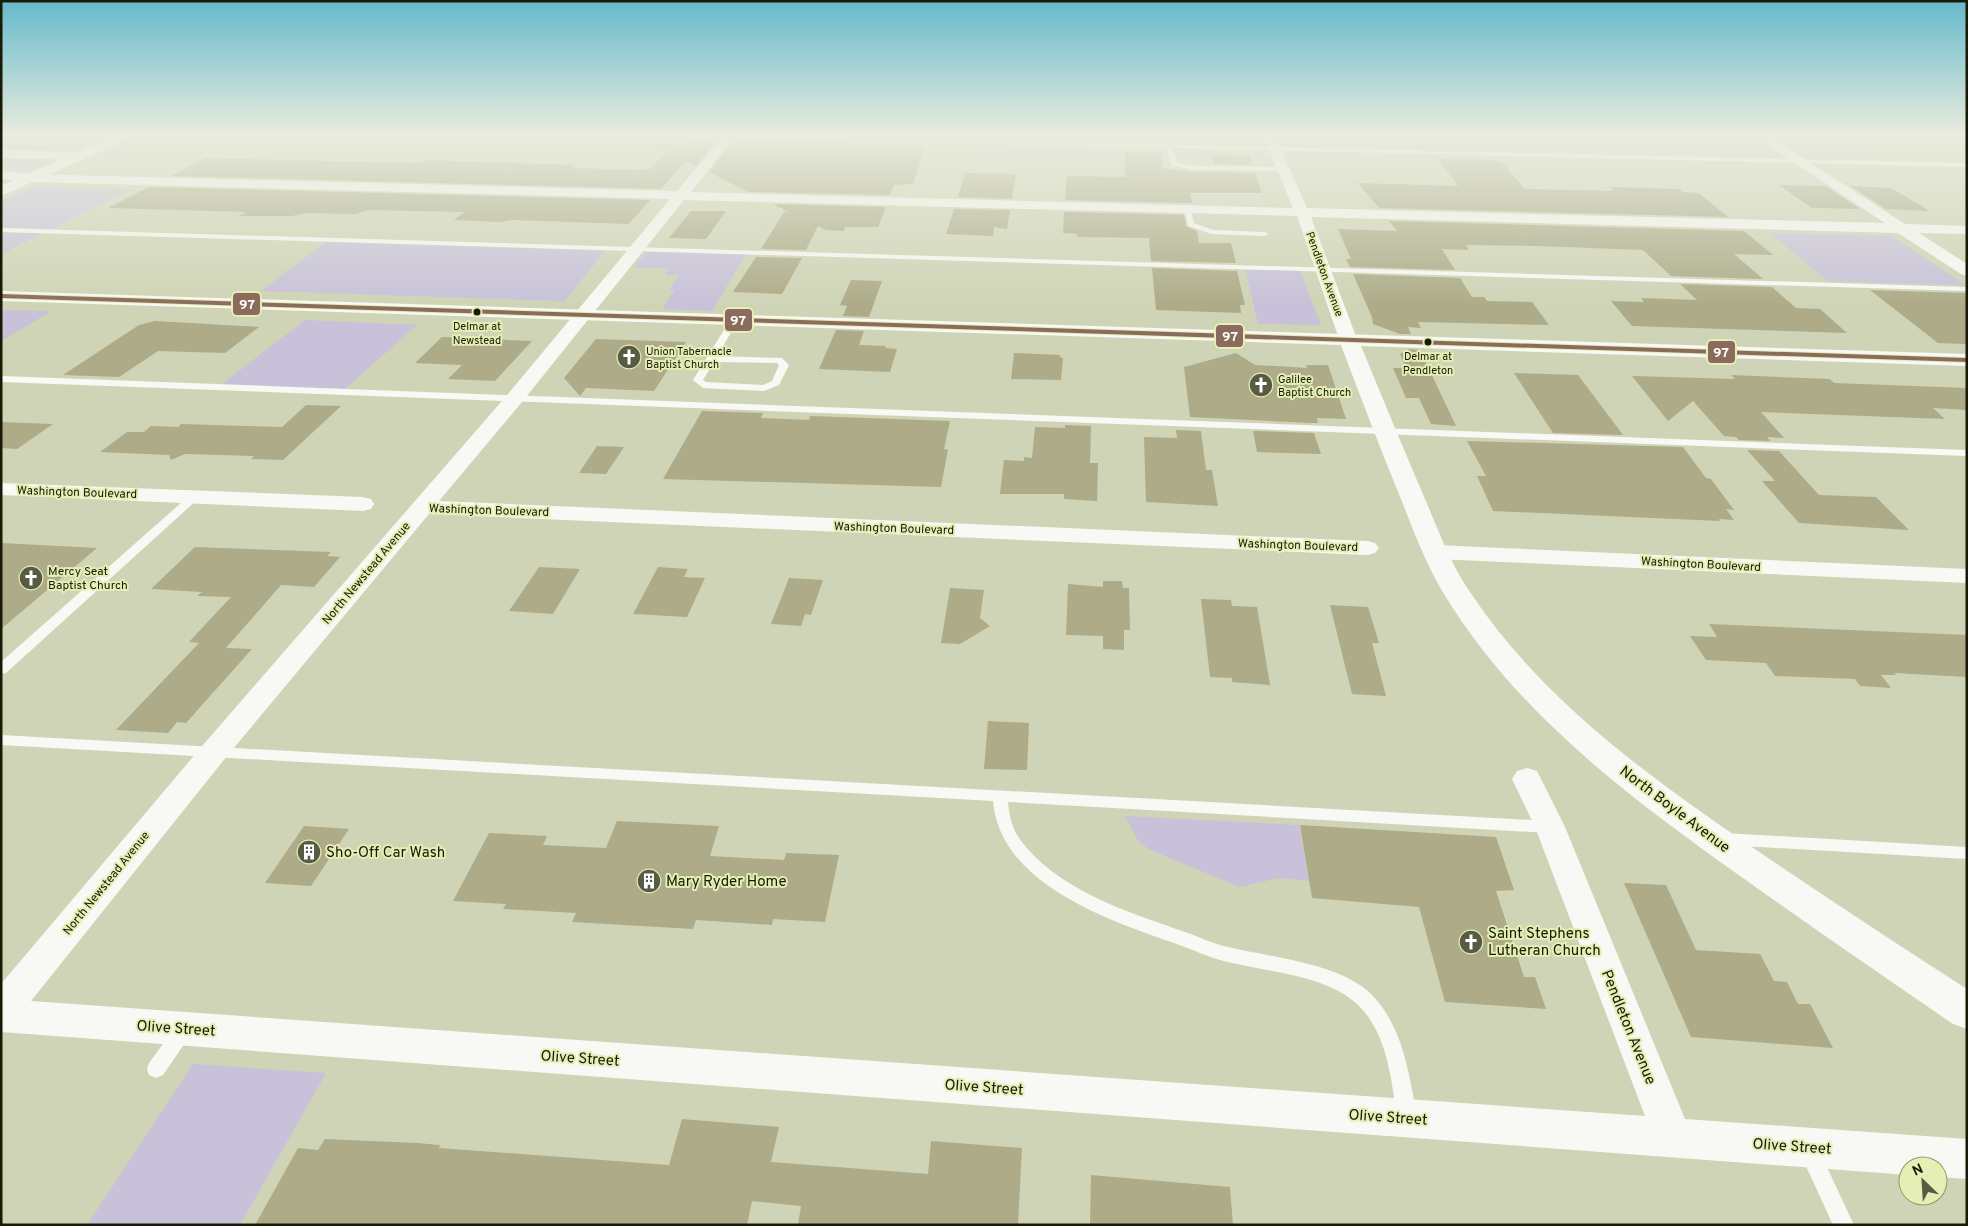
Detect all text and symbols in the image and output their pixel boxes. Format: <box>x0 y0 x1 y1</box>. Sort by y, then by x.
street label: Pendleton Avenue <box>1302 230 1346 319</box>
line badge: 97 <box>232 292 261 316</box>
text: 97 <box>239 297 255 314</box>
marker: Delmar at Newstead <box>472 307 482 317</box>
line badge: 97 <box>724 308 753 332</box>
text: 97 <box>730 313 746 330</box>
place label: Delmar at Newstead <box>453 320 501 348</box>
line badge: 97 <box>1215 324 1244 348</box>
text: 97 <box>1222 329 1238 346</box>
marker: Delmar at Pendleton <box>1423 337 1433 347</box>
line badge: 97 <box>1707 340 1736 364</box>
church icon: Union Tabernacle Baptist Church <box>616 344 642 370</box>
place label: Union Tabernacle Baptist Church <box>646 345 732 372</box>
text: 97 <box>1713 345 1729 362</box>
place label: Delmar at Pendleton <box>1403 350 1453 378</box>
church icon: Galilee Baptist Church <box>1248 372 1274 398</box>
place label: Galilee Baptist Church <box>1278 373 1351 400</box>
street label: Washington Boulevard <box>17 483 137 503</box>
street label: Washington Boulevard <box>429 501 549 521</box>
street label: North Newstead Avenue <box>319 519 414 628</box>
street label: Washington Boulevard <box>834 519 954 539</box>
street label: Washington Boulevard <box>1238 536 1358 556</box>
street label: Washington Boulevard <box>1641 554 1761 576</box>
place label: Mercy Seat Baptist Church <box>48 564 128 594</box>
church icon: Mercy Seat Baptist Church <box>18 565 44 591</box>
street label: North Boyle Avenue <box>1615 762 1733 858</box>
street label: North Newstead Avenue <box>60 828 154 939</box>
building icon: Sho-Off Car Wash <box>296 839 322 865</box>
place label: Sho-Off Car Wash <box>326 844 445 863</box>
building icon: Mary Ryder Home <box>636 868 662 894</box>
place label: Mary Ryder Home <box>666 873 787 892</box>
place label: Saint Stephens Lutheran Church <box>1488 925 1601 961</box>
church icon: Saint Stephens Lutheran Church <box>1458 929 1484 955</box>
street label: Pendleton Avenue <box>1596 967 1659 1088</box>
street label: Olive Street <box>136 1017 216 1042</box>
street label: Olive Street <box>540 1047 620 1072</box>
street label: Olive Street <box>944 1076 1024 1101</box>
street label: Olive Street <box>1348 1106 1428 1131</box>
street label: Olive Street <box>1752 1135 1832 1160</box>
north arrow <box>1898 1156 1948 1206</box>
text: N <box>1910 1161 1926 1180</box>

